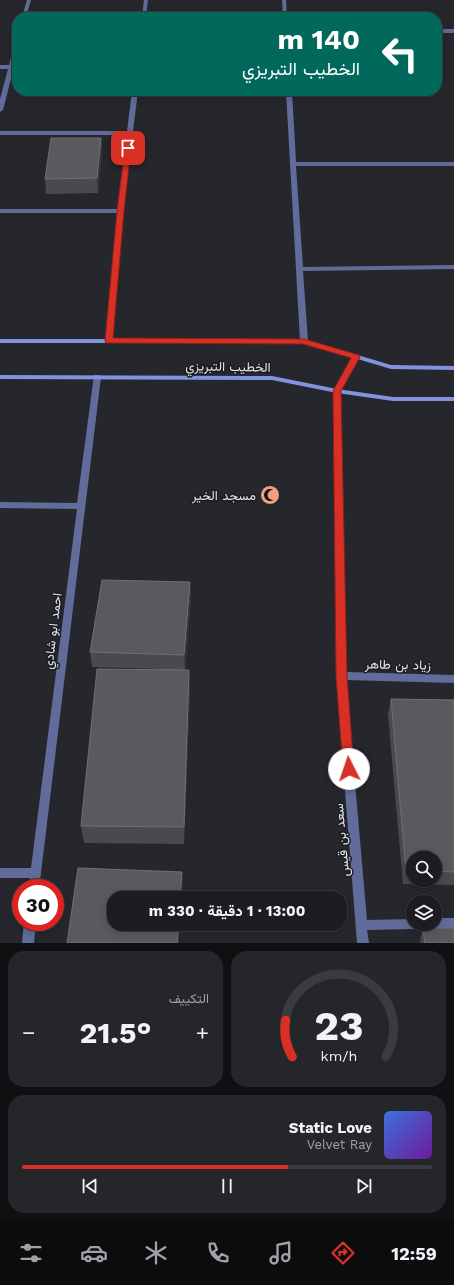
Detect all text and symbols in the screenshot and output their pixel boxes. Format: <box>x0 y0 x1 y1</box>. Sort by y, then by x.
text: 140 m <box>277 23 360 56</box>
icon: left <box>374 28 426 80</box>
text: الخطيب التبريزي <box>242 58 360 79</box>
pin <box>111 131 145 165</box>
icon: arrive <box>117 137 139 159</box>
street label: الخطيب التبريزي <box>185 358 271 378</box>
mosque icon: مسجد الخير <box>259 484 281 506</box>
place label: مسجد الخير <box>191 488 256 504</box>
street label: احمد ابو شادي <box>40 592 68 670</box>
street label: زياد بن طاهر <box>364 656 431 674</box>
position arrow <box>328 748 370 790</box>
street label: سعد بن قيس <box>331 803 353 877</box>
map controls <box>406 851 442 931</box>
button: search <box>406 851 442 887</box>
speed limit sign: 30 <box>12 879 64 931</box>
button: layers <box>406 895 442 931</box>
text: 13:00 · 1 دقيقة · 330 m <box>149 902 305 920</box>
text: التكييف <box>169 991 209 1006</box>
text: 23 <box>314 1001 363 1050</box>
text: 21.5° <box>80 1015 151 1050</box>
text: − <box>22 1020 35 1045</box>
text: + <box>196 1020 209 1045</box>
text: km/h <box>320 1048 357 1064</box>
text: Static Love <box>289 1119 372 1137</box>
text: Velvet Ray <box>307 1137 372 1152</box>
icon: previous <box>79 1175 101 1197</box>
icon: pause <box>216 1175 238 1197</box>
icon: next <box>353 1175 375 1197</box>
icon: filters <box>17 1239 45 1267</box>
icon: car <box>80 1239 108 1267</box>
icon: climate <box>142 1239 170 1267</box>
icon: phone <box>204 1239 232 1267</box>
icon: music <box>267 1239 295 1267</box>
icon: directions <box>329 1239 357 1267</box>
text: 12:59 <box>391 1243 437 1264</box>

